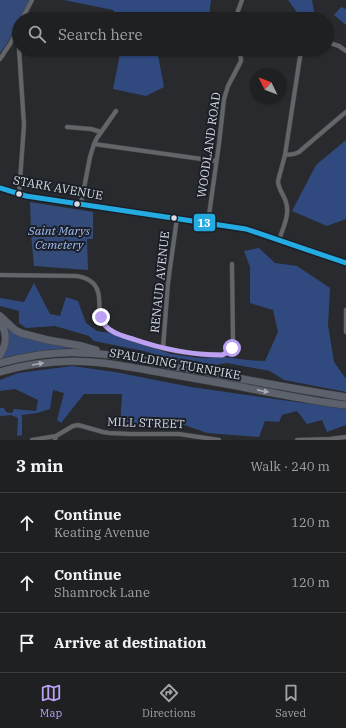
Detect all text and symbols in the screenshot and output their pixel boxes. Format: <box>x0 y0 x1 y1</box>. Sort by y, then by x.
search box <box>12 12 334 56</box>
icon: search <box>26 23 48 45</box>
text: Search here <box>58 25 143 44</box>
north arrow <box>250 68 286 104</box>
street label: WOODLAND ROAD <box>194 91 223 199</box>
street label: STARK AVENUE <box>12 172 104 203</box>
unlabelled marker <box>14 189 24 199</box>
unlabelled marker <box>72 199 82 209</box>
unlabelled marker <box>169 213 179 223</box>
line badge: 13 <box>193 213 216 232</box>
text: 13 <box>197 216 211 230</box>
park label: Saint Marys Cemetery <box>27 223 90 252</box>
street label: RENAUD AVENUE <box>147 230 172 334</box>
route end <box>92 308 110 326</box>
route start <box>223 339 241 357</box>
street label: SPAULDING TURNPIKE <box>108 345 242 382</box>
one-way arrow <box>32 361 44 367</box>
one-way arrow <box>257 388 269 394</box>
street label: MILL STREET <box>107 414 185 431</box>
text: 3 min <box>16 455 64 477</box>
text: Walk · 240 m <box>251 458 330 475</box>
text: Continue <box>54 505 121 524</box>
icon: ahead <box>16 512 38 534</box>
text: 120 m <box>291 514 330 531</box>
text: Keating Avenue <box>54 524 150 541</box>
text: Continue <box>54 565 121 584</box>
icon: ahead <box>16 572 38 594</box>
text: 120 m <box>291 574 330 591</box>
text: Shamrock Lane <box>54 584 150 601</box>
icon: arrive <box>16 632 38 654</box>
text: Arrive at destination <box>54 633 206 652</box>
tab: Map <box>40 682 62 720</box>
tab: Directions <box>142 682 196 720</box>
tab: Saved <box>275 682 306 720</box>

